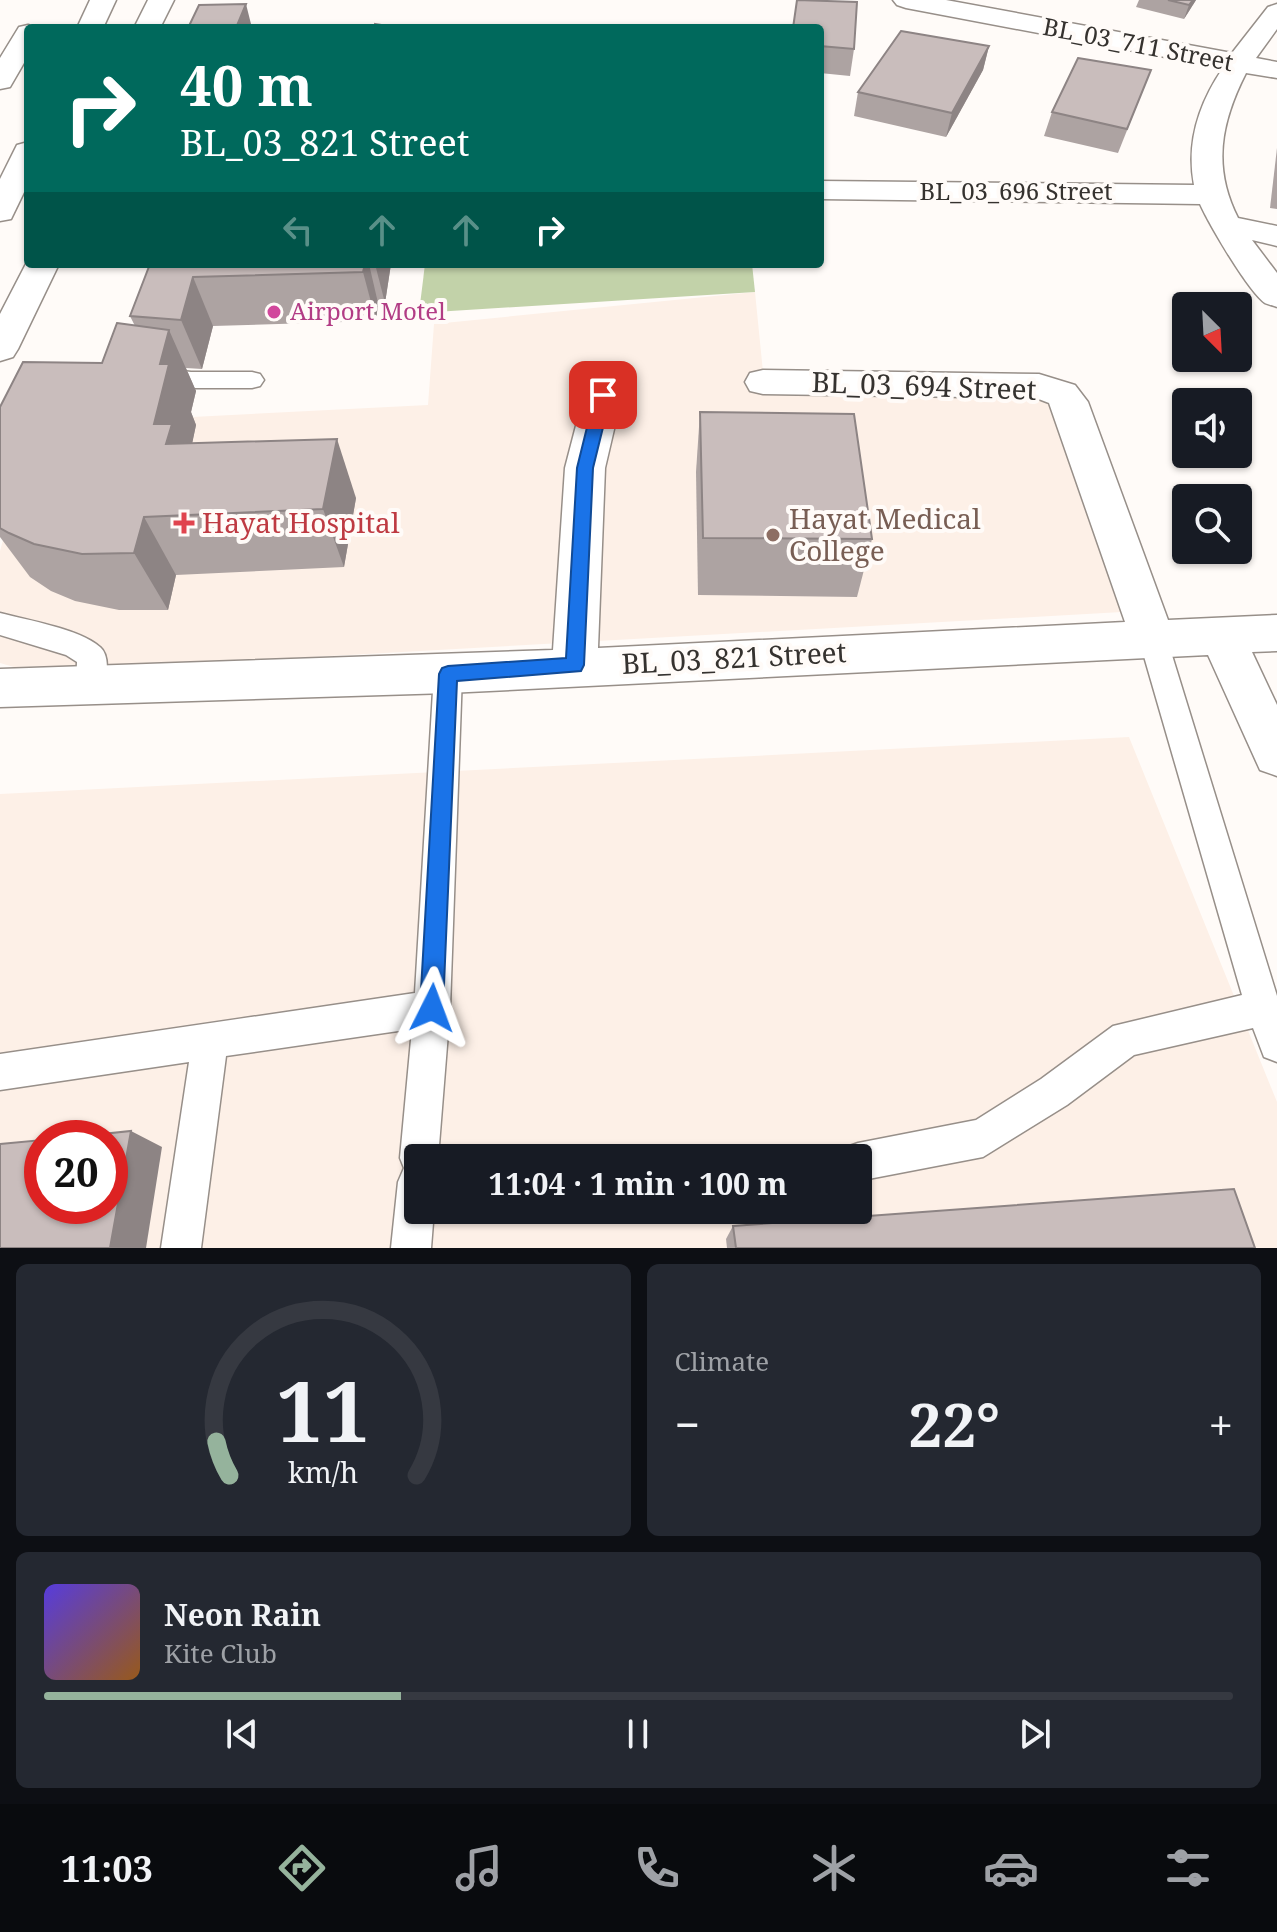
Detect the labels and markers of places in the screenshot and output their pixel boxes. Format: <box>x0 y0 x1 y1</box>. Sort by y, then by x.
place label: Airport Motel <box>290 294 446 327</box>
marker: Airport Motel <box>265 303 283 321</box>
pin <box>569 361 637 429</box>
place label: Hayat Medical College <box>789 499 981 569</box>
place label: Hayat Hospital <box>202 503 400 541</box>
marker: Hayat Hospital <box>173 512 195 534</box>
marker: Hayat Medical College <box>764 526 782 544</box>

